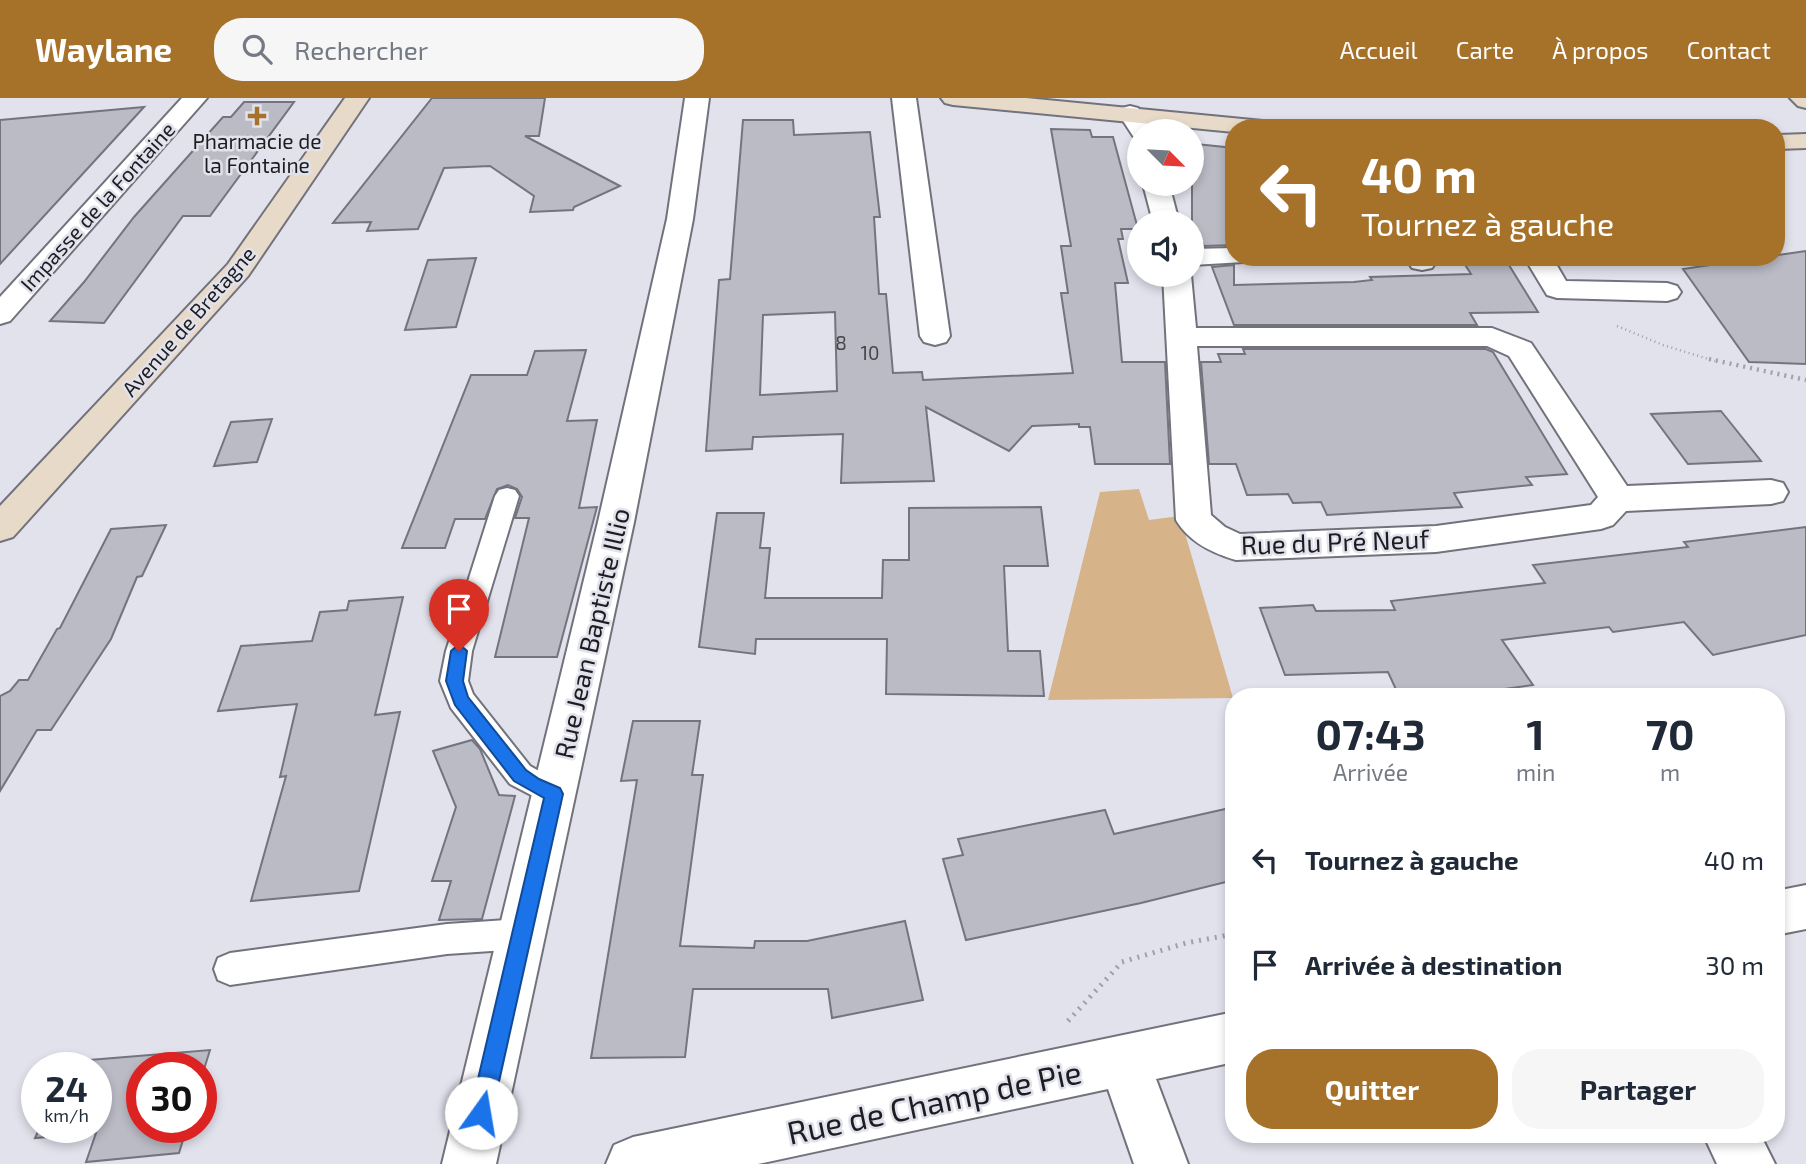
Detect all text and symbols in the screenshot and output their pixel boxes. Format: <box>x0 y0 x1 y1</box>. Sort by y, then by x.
search box <box>214 18 704 81</box>
text: Waylane <box>35 29 172 69</box>
icon: search <box>238 30 276 68</box>
text: Rechercher <box>294 34 428 65</box>
text: Accueil <box>1340 35 1418 64</box>
text: Carte <box>1456 35 1514 64</box>
text: À propos <box>1552 35 1649 64</box>
text: Contact <box>1687 35 1771 64</box>
marker: Pharmacie de la Fontaine <box>249 108 265 124</box>
street label: Impasse de la Fontaine <box>15 116 179 296</box>
north arrow <box>1127 119 1204 196</box>
map controls <box>1127 119 1204 287</box>
place label: Pharmacie de la Fontaine <box>192 128 322 177</box>
text: 40 m <box>1361 144 1477 203</box>
icon: left <box>1246 147 1337 238</box>
text: Tournez à gauche <box>1361 204 1614 242</box>
button: sound <box>1127 210 1204 287</box>
street label: Avenue de Bretagne <box>116 241 260 401</box>
house number: 8 <box>835 331 847 354</box>
house number: 10 <box>860 341 880 364</box>
street label: Rue Jean Baptiste Illio <box>547 505 635 761</box>
street label: Rue du Pré Neuf <box>1240 522 1431 560</box>
pin <box>429 579 489 651</box>
icon: arrive <box>440 590 478 628</box>
text: 07:43 <box>1316 708 1426 758</box>
text: 1 <box>1527 708 1545 758</box>
text: 70 <box>1646 708 1694 758</box>
text: Arrivée <box>1333 758 1408 786</box>
text: min <box>1516 758 1555 786</box>
text: m <box>1660 758 1680 786</box>
icon: left <box>1246 841 1284 879</box>
text: Tournez à gauche <box>1305 844 1519 875</box>
text: 40 m <box>1704 844 1764 875</box>
icon: arrive <box>1246 946 1284 984</box>
text: Arrivée à destination <box>1305 949 1562 980</box>
text: 30 m <box>1705 949 1764 980</box>
button: Quitter <box>1246 1049 1498 1129</box>
button: Partager <box>1512 1049 1764 1129</box>
street label: Rue de Champ de Pie <box>783 1051 1085 1151</box>
speed limit sign: 30 <box>126 1052 217 1143</box>
text: 24 <box>45 1067 88 1109</box>
position arrow <box>444 1076 518 1150</box>
text: km/h <box>44 1104 89 1126</box>

